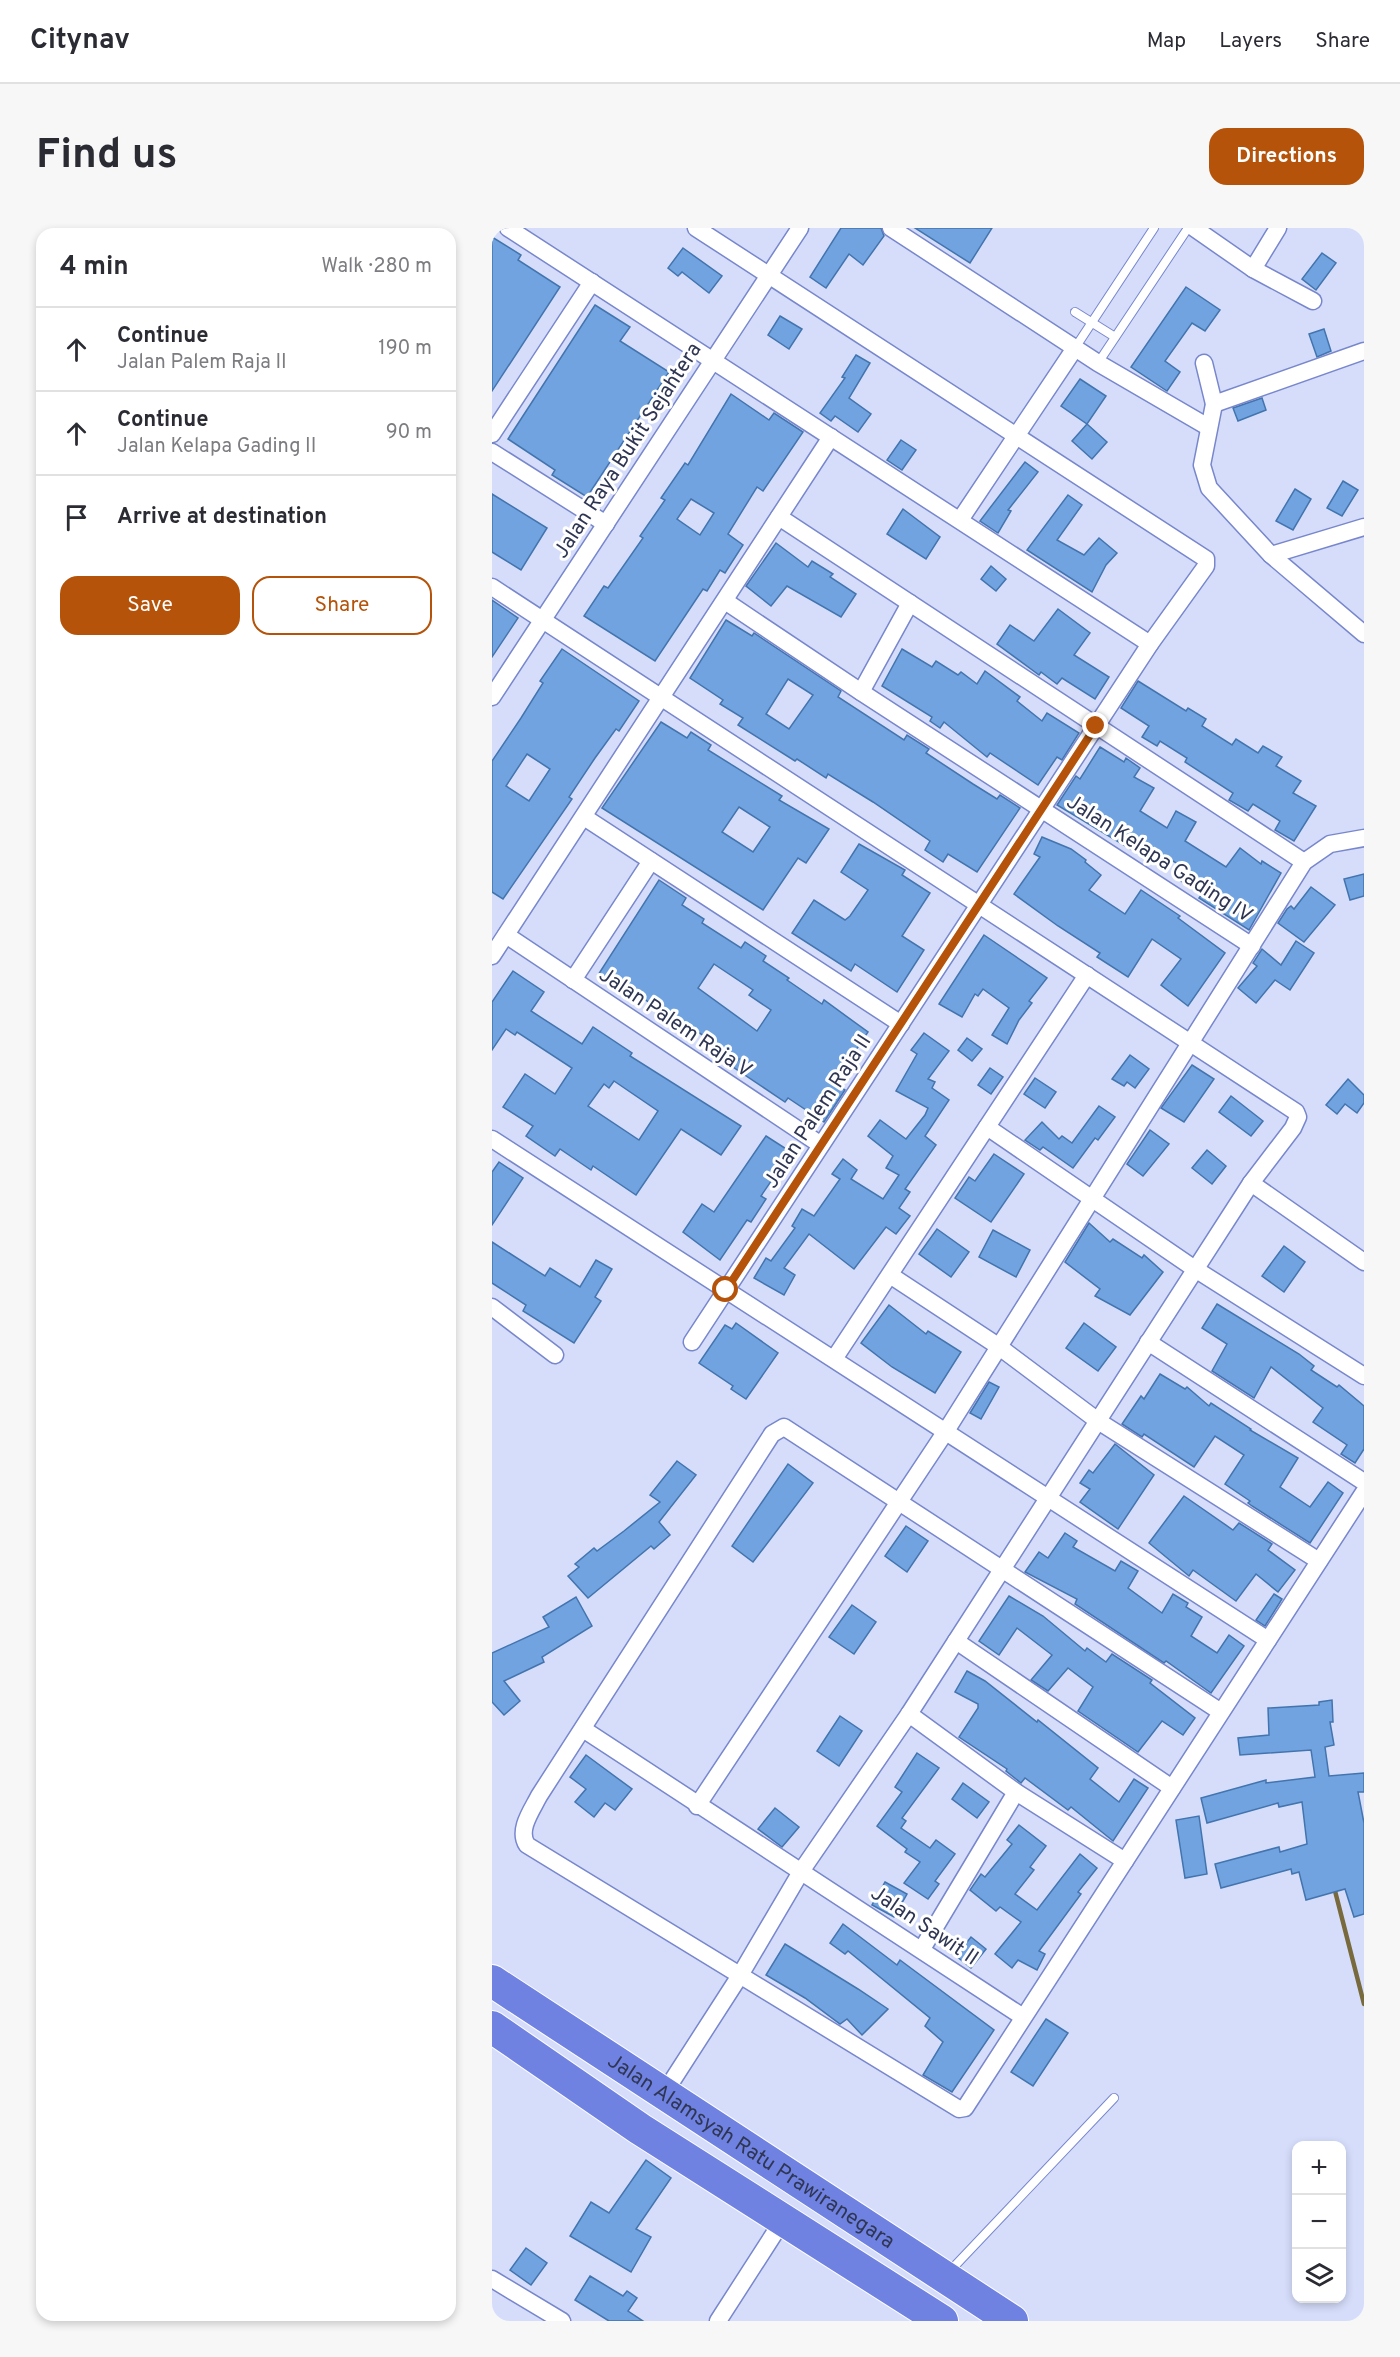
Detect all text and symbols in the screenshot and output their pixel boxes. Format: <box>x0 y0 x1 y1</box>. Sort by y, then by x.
text: Citynav <box>30 23 130 59</box>
text: Map <box>1147 28 1186 55</box>
text: Layers <box>1219 28 1282 55</box>
text: Share <box>1315 28 1370 55</box>
button: Directions <box>1209 128 1364 185</box>
text: Find us <box>36 130 177 183</box>
text: 4 min <box>60 251 129 284</box>
text: Walk · 280 m <box>321 254 432 280</box>
text: Continue <box>117 323 208 350</box>
icon: ahead <box>60 333 93 366</box>
text: 190 m <box>378 336 432 362</box>
street label: Jalan Raya Bukit Sejahtera <box>548 338 708 564</box>
text: Jalan Palem Raja II <box>117 350 287 376</box>
text: Continue <box>117 407 208 434</box>
icon: ahead <box>60 417 93 450</box>
text: 90 m <box>386 420 432 446</box>
text: Jalan Kelapa Gading II <box>117 434 316 460</box>
icon: arrive <box>60 501 93 534</box>
text: Arrive at destination <box>117 504 327 531</box>
button: Save <box>60 576 240 635</box>
button: Share <box>252 576 432 635</box>
route end <box>1082 712 1108 738</box>
street label: Jalan Kelapa Gading IV <box>1061 789 1258 930</box>
street label: Jalan Palem Raja V <box>593 962 757 1085</box>
street label: Jalan Palem Raja II <box>758 1030 878 1194</box>
route start <box>712 1276 738 1302</box>
street label: Jalan Sawit II <box>865 1880 983 1972</box>
street label: Jalan Alamsyah Ratu Prawiranegara <box>602 2048 900 2256</box>
map controls <box>1292 2141 1346 2303</box>
button: + <box>1292 2141 1346 2195</box>
button: − <box>1292 2195 1346 2249</box>
button: layers <box>1292 2249 1346 2303</box>

